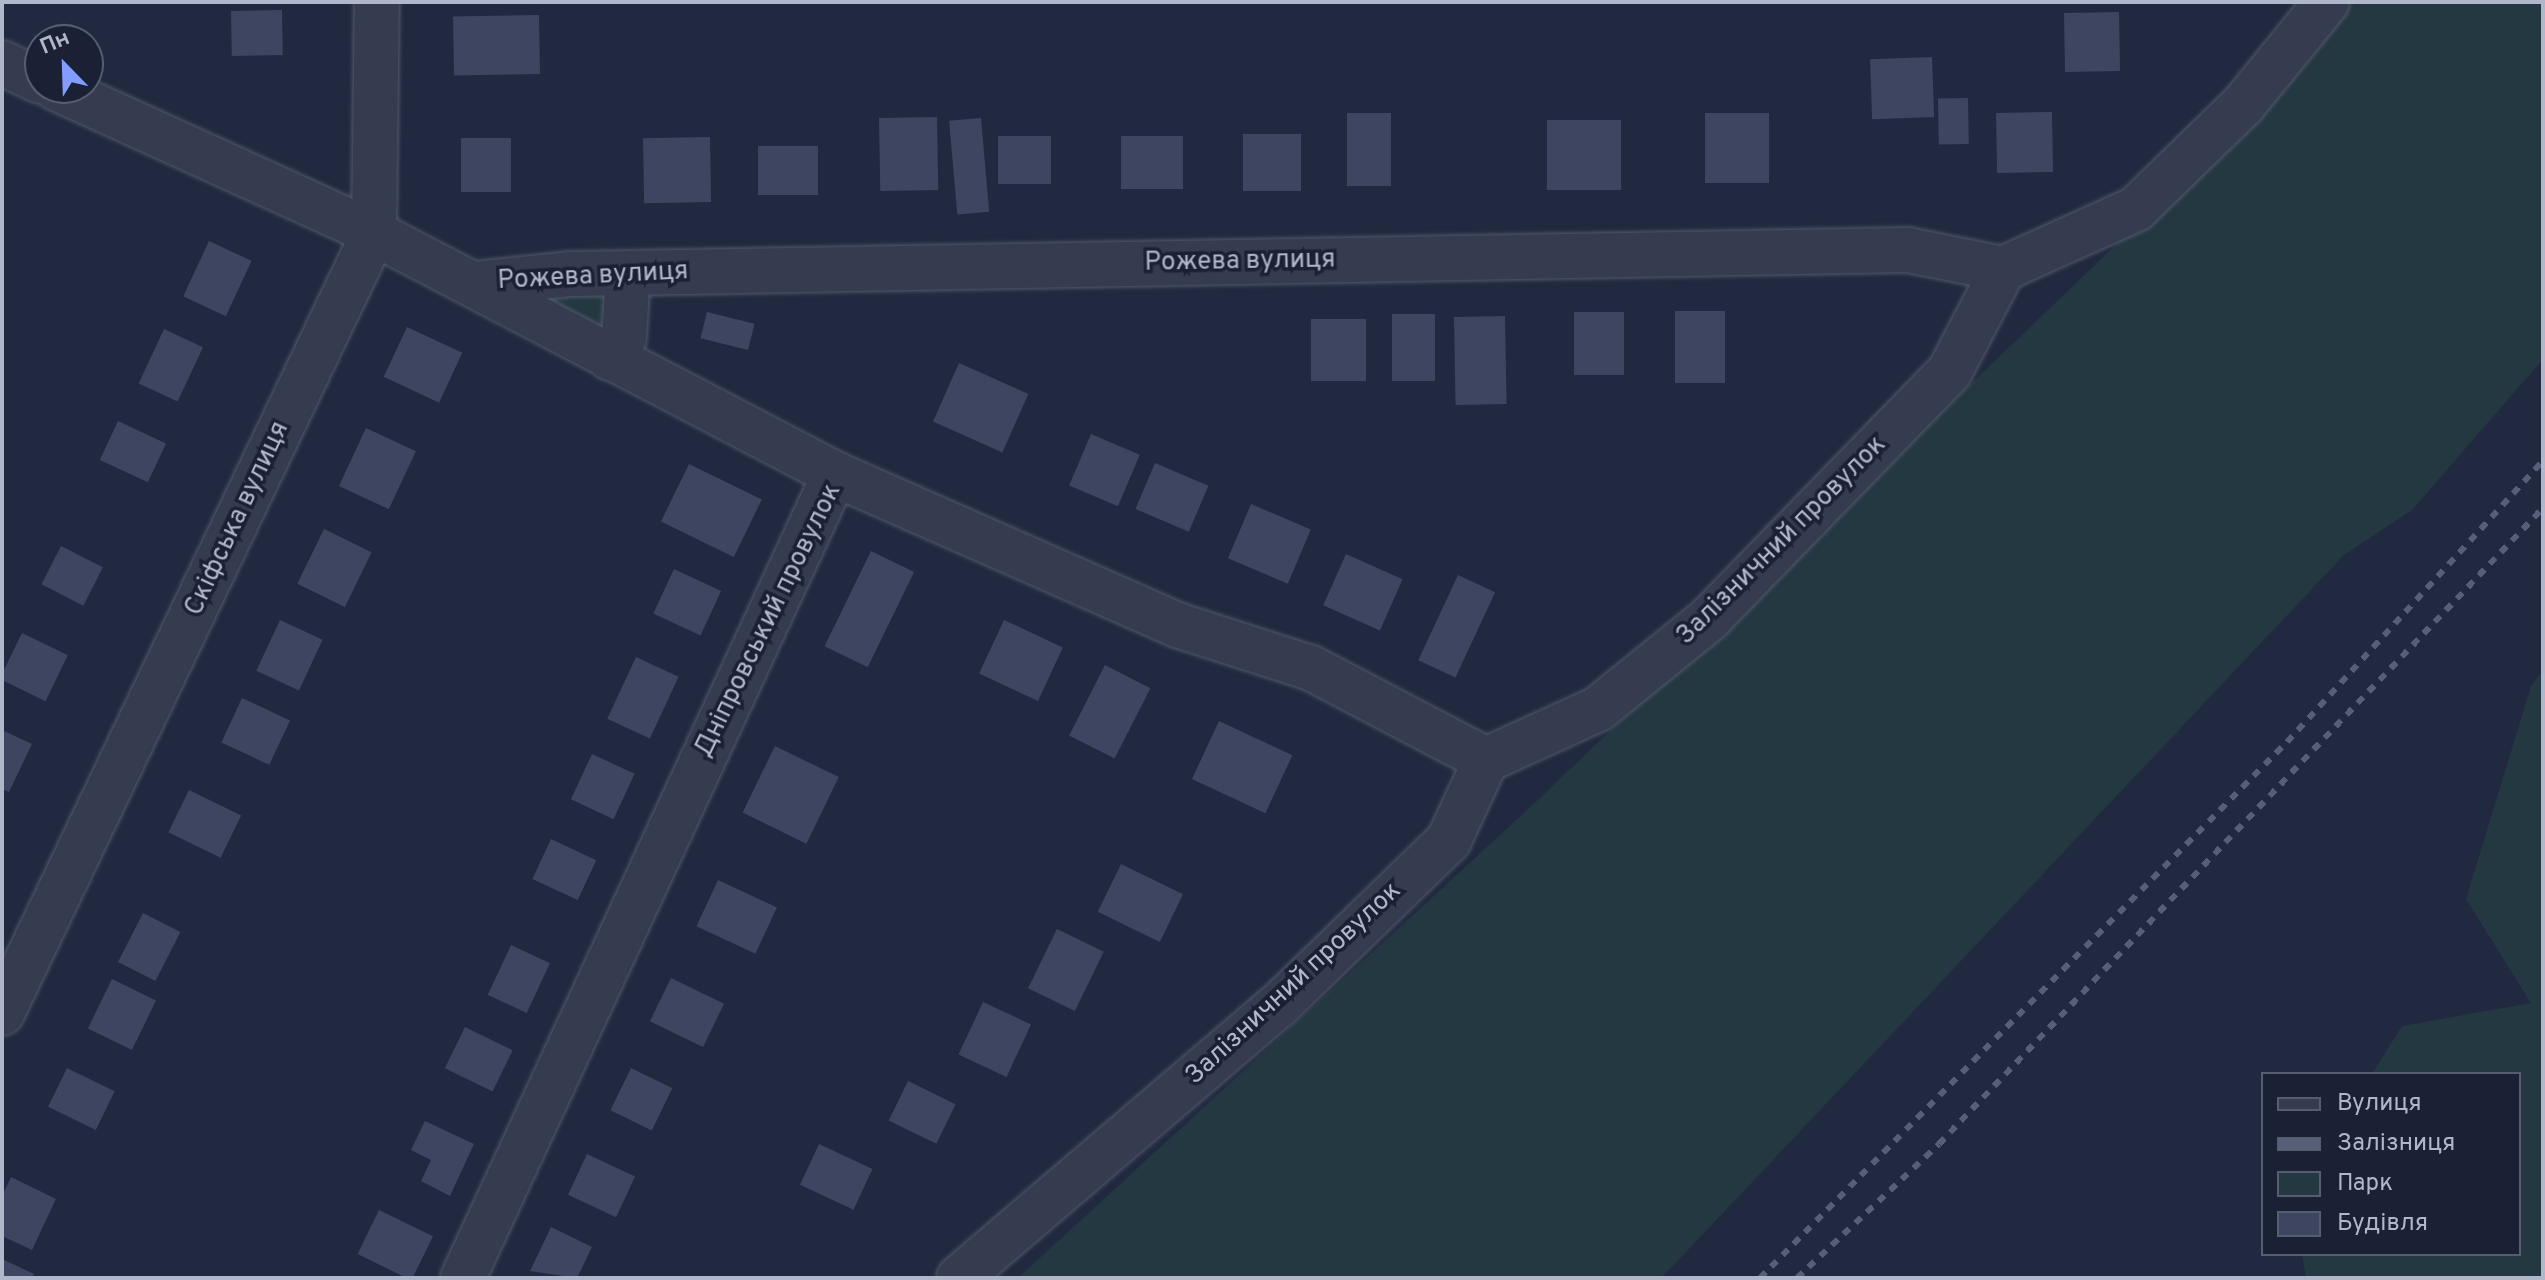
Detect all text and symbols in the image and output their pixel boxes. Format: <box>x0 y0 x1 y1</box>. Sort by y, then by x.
north arrow <box>24 24 104 104</box>
text: Пн <box>36 25 74 62</box>
street label: Рожева вулиця <box>1144 245 1336 279</box>
street label: Рожева вулиця <box>497 256 689 298</box>
street label: Скіфська вулиця <box>179 417 297 621</box>
street label: Залізничний провулок <box>1671 430 1893 652</box>
street label: Дніпровський провулок <box>689 479 849 763</box>
street label: Залізничний провулок <box>1180 876 1408 1092</box>
legend <box>2261 1072 2521 1256</box>
text: Вулиця <box>2337 1089 2421 1119</box>
text: Залізниця <box>2337 1129 2455 1159</box>
text: Парк <box>2337 1169 2393 1199</box>
text: Будівля <box>2337 1209 2428 1239</box>

